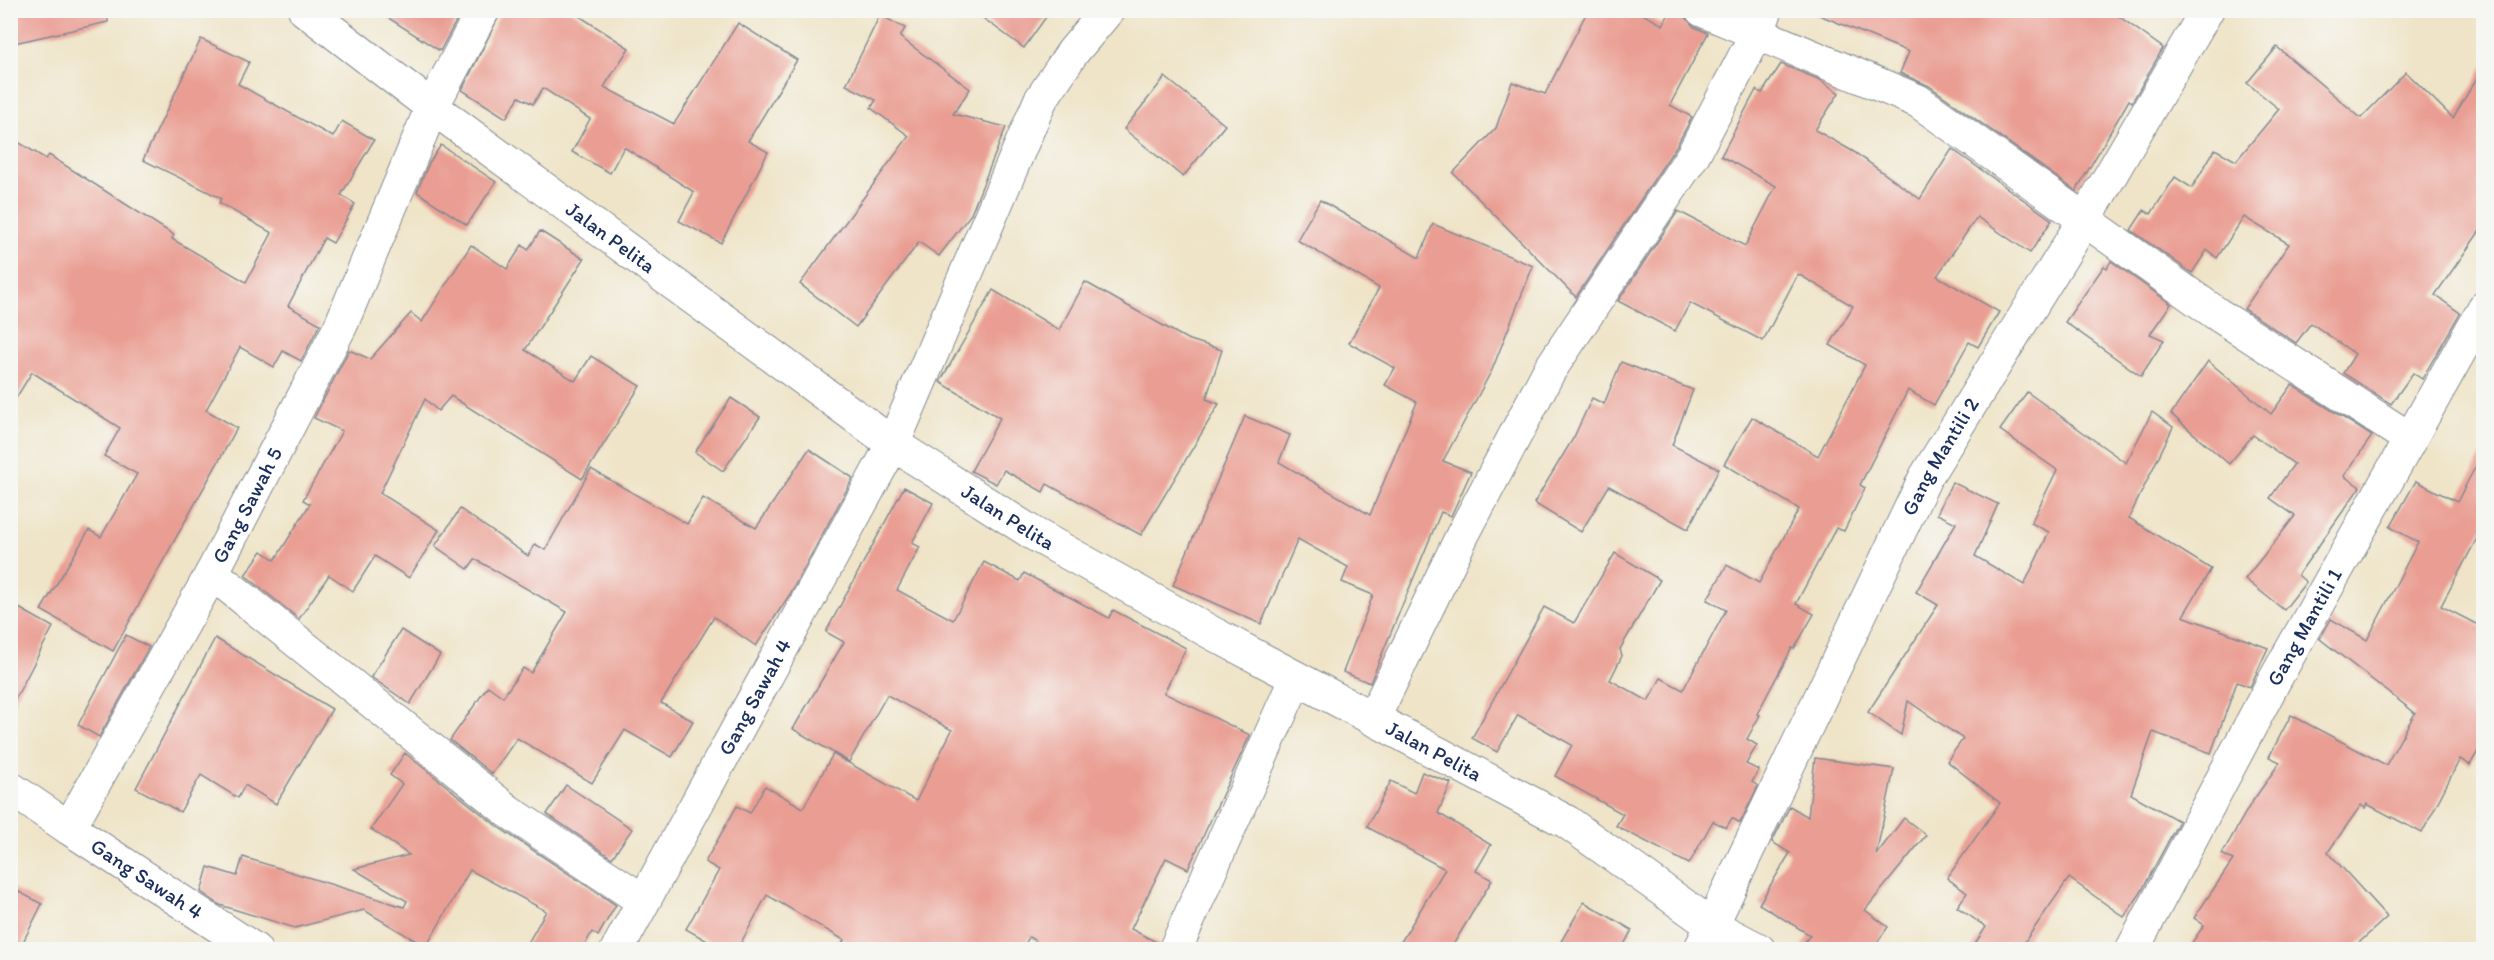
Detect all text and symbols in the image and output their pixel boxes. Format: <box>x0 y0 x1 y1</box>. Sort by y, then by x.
street label: Jalan Pelita <box>561 196 661 278</box>
street label: Gang Mantili 2 <box>1896 393 1984 519</box>
street label: Gang Sawah 5 <box>206 443 287 567</box>
street label: Jalan Pelita <box>957 478 1059 555</box>
street label: Gang Mantili 1 <box>2261 563 2347 690</box>
street label: Gang Sawah 4 <box>713 634 796 759</box>
street label: Jalan Pelita <box>1382 715 1486 786</box>
street label: Gang Sawah 4 <box>86 833 208 925</box>

